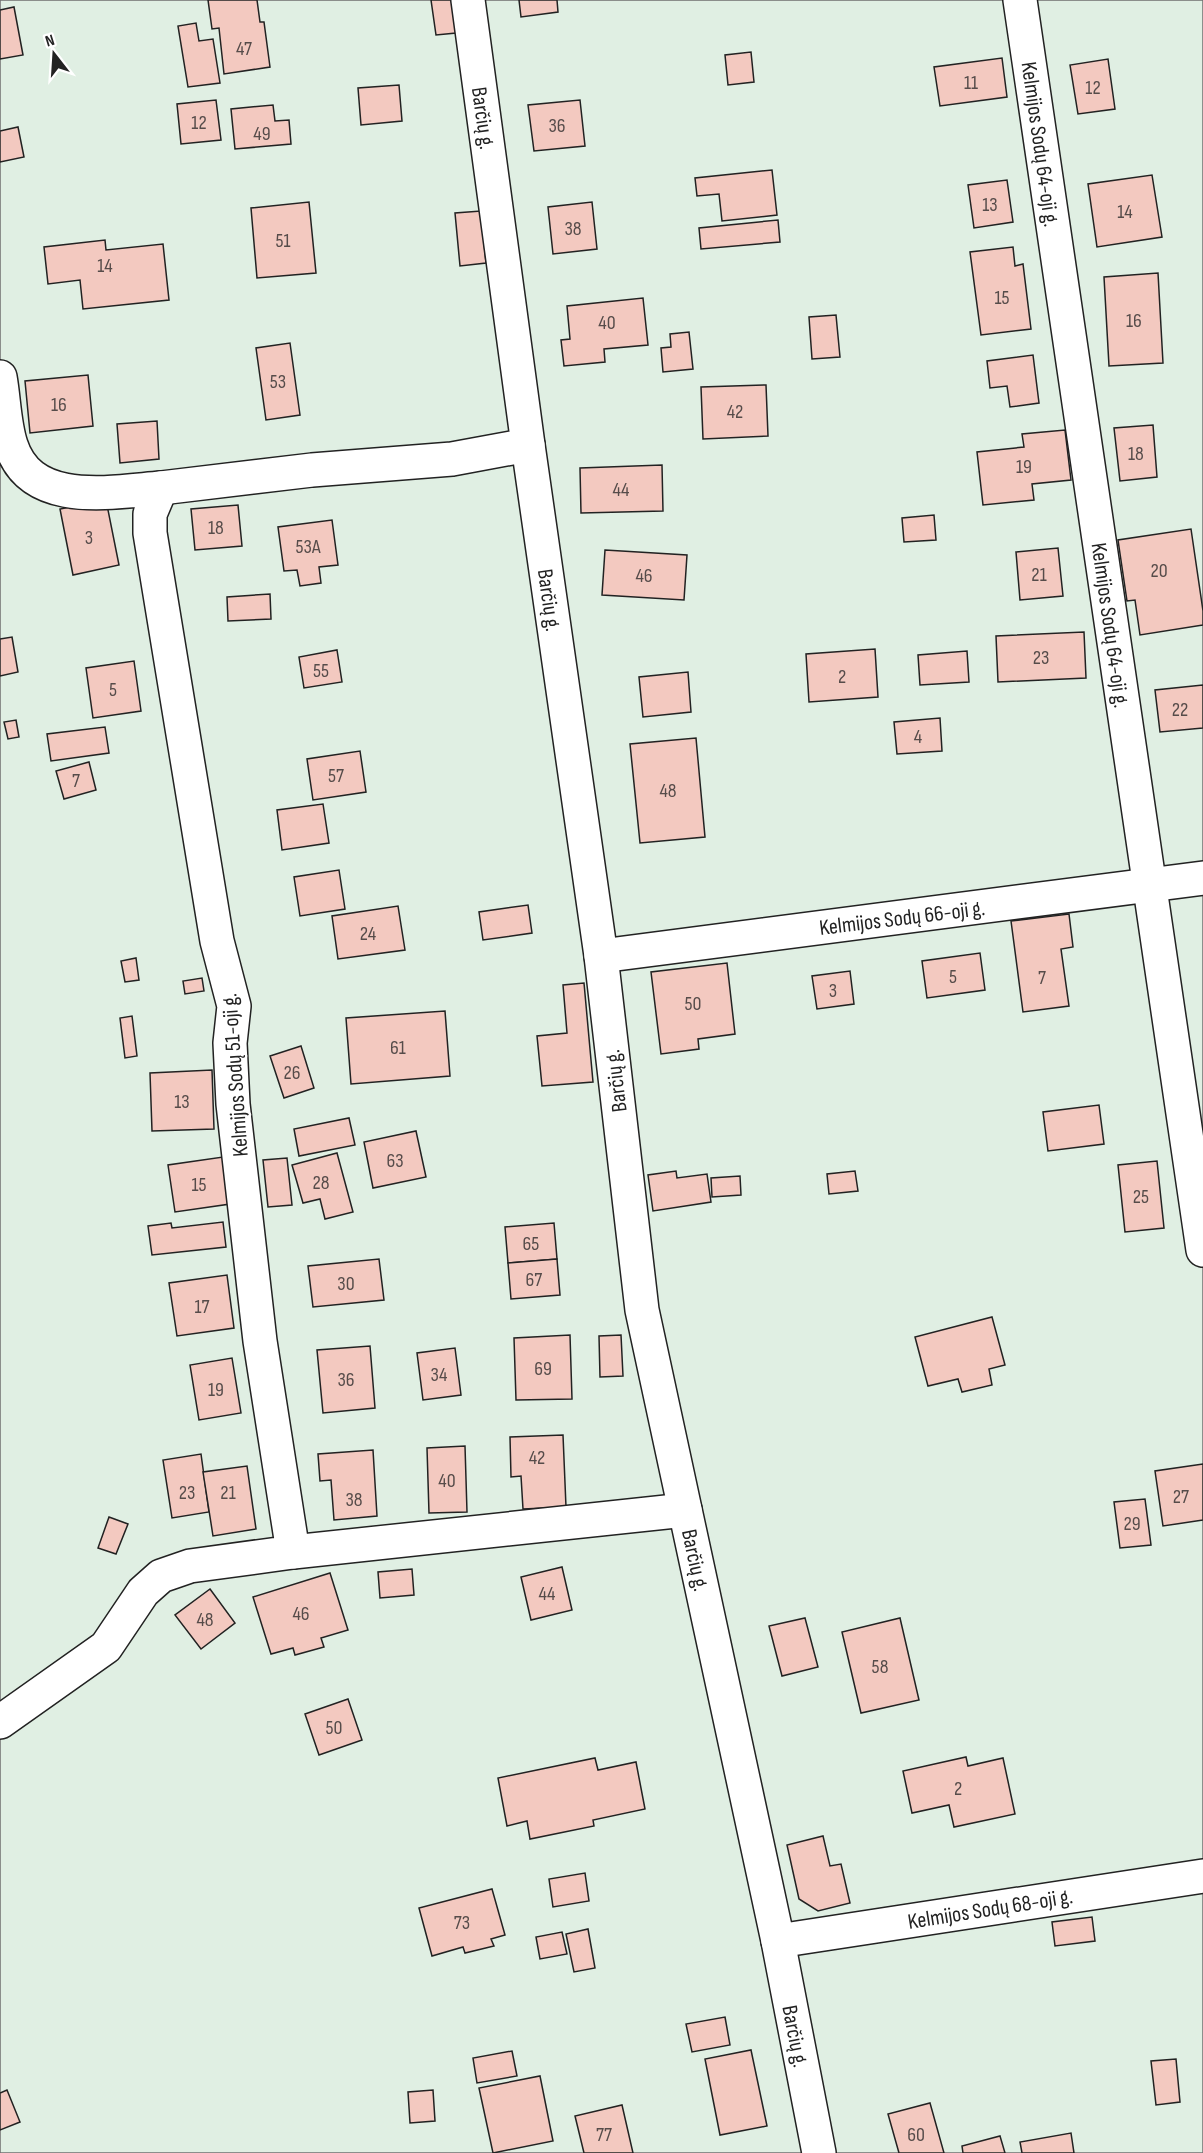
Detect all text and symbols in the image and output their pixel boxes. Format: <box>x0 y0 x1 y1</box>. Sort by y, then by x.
north arrow <box>24 24 84 84</box>
text: N <box>43 31 57 51</box>
house number: 47 <box>236 37 252 61</box>
street label: Kelmijos Sodų 64-oji g. <box>1015 60 1064 229</box>
house number: 11 <box>964 71 978 95</box>
house number: 12 <box>1085 76 1101 100</box>
street label: Barčių g. <box>465 85 500 151</box>
house number: 12 <box>191 111 207 135</box>
house number: 36 <box>548 114 566 138</box>
house number: 49 <box>253 122 271 146</box>
house number: 13 <box>982 193 998 217</box>
house number: 14 <box>1117 200 1133 224</box>
house number: 38 <box>564 217 582 241</box>
house number: 51 <box>275 229 291 253</box>
house number: 14 <box>97 254 113 278</box>
house number: 15 <box>994 286 1010 310</box>
house number: 16 <box>1126 309 1142 333</box>
house number: 40 <box>598 311 616 335</box>
house number: 53 <box>270 370 286 394</box>
house number: 16 <box>51 393 67 417</box>
house number: 42 <box>727 400 743 424</box>
house number: 18 <box>1128 442 1144 466</box>
house number: 19 <box>1016 455 1032 479</box>
house number: 44 <box>613 478 629 502</box>
house number: 18 <box>208 516 224 540</box>
house number: 3 <box>85 526 93 550</box>
house number: 53A <box>296 535 321 559</box>
street label: Kelmijos Sodų 64-oji g. <box>1085 541 1134 710</box>
house number: 20 <box>1150 559 1168 583</box>
house number: 21 <box>1031 563 1047 587</box>
house number: 46 <box>635 564 653 588</box>
street label: Barčių g. <box>531 567 566 633</box>
house number: 23 <box>1033 646 1049 670</box>
house number: 55 <box>313 659 329 683</box>
house number: 2 <box>838 665 846 689</box>
house number: 5 <box>109 678 117 702</box>
house number: 22 <box>1172 698 1188 722</box>
house number: 4 <box>914 725 922 749</box>
house number: 57 <box>328 764 344 788</box>
house number: 7 <box>72 769 80 793</box>
house number: 48 <box>659 779 677 803</box>
street label: Kelmijos Sodų 66-oji g. <box>818 895 986 942</box>
house number: 24 <box>360 922 376 946</box>
house number: 5 <box>949 965 957 989</box>
house number: 7 <box>1038 966 1046 990</box>
house number: 3 <box>829 979 837 1003</box>
street label: Kelmijos Sodų 51-oji g. <box>216 992 255 1158</box>
house number: 50 <box>685 992 701 1016</box>
house number: 61 <box>390 1036 406 1060</box>
street label: Barčių g. <box>599 1048 634 1114</box>
house number: 26 <box>284 1061 301 1085</box>
house number: 13 <box>174 1090 190 1114</box>
house number: 63 <box>386 1149 404 1173</box>
house number: 28 <box>313 1171 330 1195</box>
house number: 15 <box>191 1173 207 1197</box>
house number: 25 <box>1133 1185 1149 1209</box>
house number: 65 <box>523 1232 539 1256</box>
house number: 67 <box>526 1268 542 1292</box>
house number: 30 <box>337 1272 355 1296</box>
house number: 17 <box>195 1295 209 1319</box>
house number: 69 <box>534 1357 552 1381</box>
house number: 34 <box>431 1363 447 1387</box>
house number: 36 <box>337 1368 355 1392</box>
house number: 19 <box>208 1378 224 1402</box>
house number: 42 <box>529 1446 545 1470</box>
house number: 40 <box>438 1469 456 1493</box>
house number: 23 <box>179 1481 195 1505</box>
house number: 21 <box>220 1481 236 1505</box>
house number: 27 <box>1173 1485 1189 1509</box>
house number: 38 <box>345 1488 363 1512</box>
house number: 29 <box>1123 1512 1141 1536</box>
street label: Barčių g. <box>675 1527 714 1594</box>
house number: 44 <box>539 1582 555 1606</box>
house number: 46 <box>292 1602 310 1626</box>
house number: 48 <box>196 1608 214 1632</box>
house number: 58 <box>872 1655 888 1679</box>
house number: 50 <box>326 1716 342 1740</box>
house number: 2 <box>954 1777 962 1801</box>
street label: Kelmijos Sodų 68-oji g. <box>906 1883 1075 1936</box>
house number: 73 <box>454 1911 470 1935</box>
street label: Barčių g. <box>775 2003 814 2070</box>
house number: 77 <box>596 2123 612 2147</box>
house number: 60 <box>907 2123 925 2147</box>

